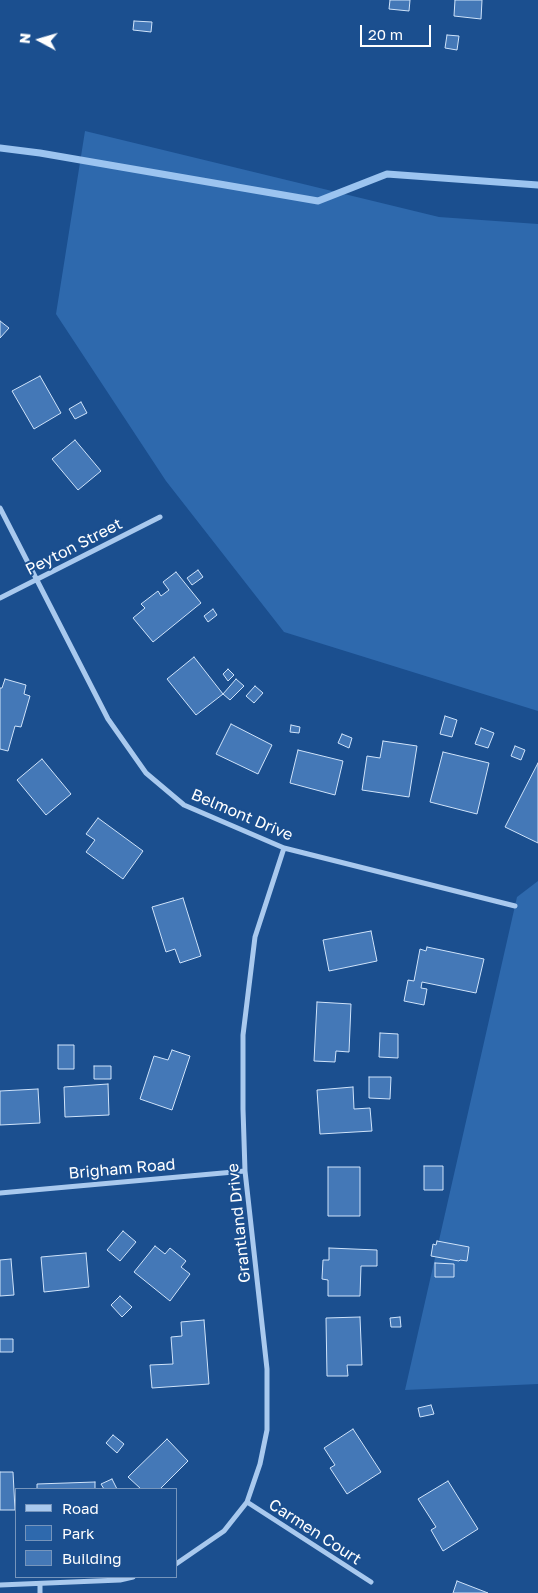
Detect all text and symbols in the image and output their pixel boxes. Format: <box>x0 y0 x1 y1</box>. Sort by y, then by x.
north arrow <box>15 15 65 65</box>
scale bar <box>363 15 434 47</box>
text: 20 m <box>368 25 403 43</box>
text: N <box>16 32 34 45</box>
street label: Peyton Street <box>22 514 126 580</box>
street label: Belmont Drive <box>188 785 296 845</box>
street label: Brigham Road <box>68 1155 176 1183</box>
street label: Grantland Drive <box>223 1162 255 1284</box>
legend <box>15 1488 178 1578</box>
street label: Carmen Court <box>265 1495 365 1569</box>
text: Road <box>62 1499 99 1517</box>
text: Park <box>62 1524 94 1542</box>
text: Building <box>62 1549 122 1567</box>

